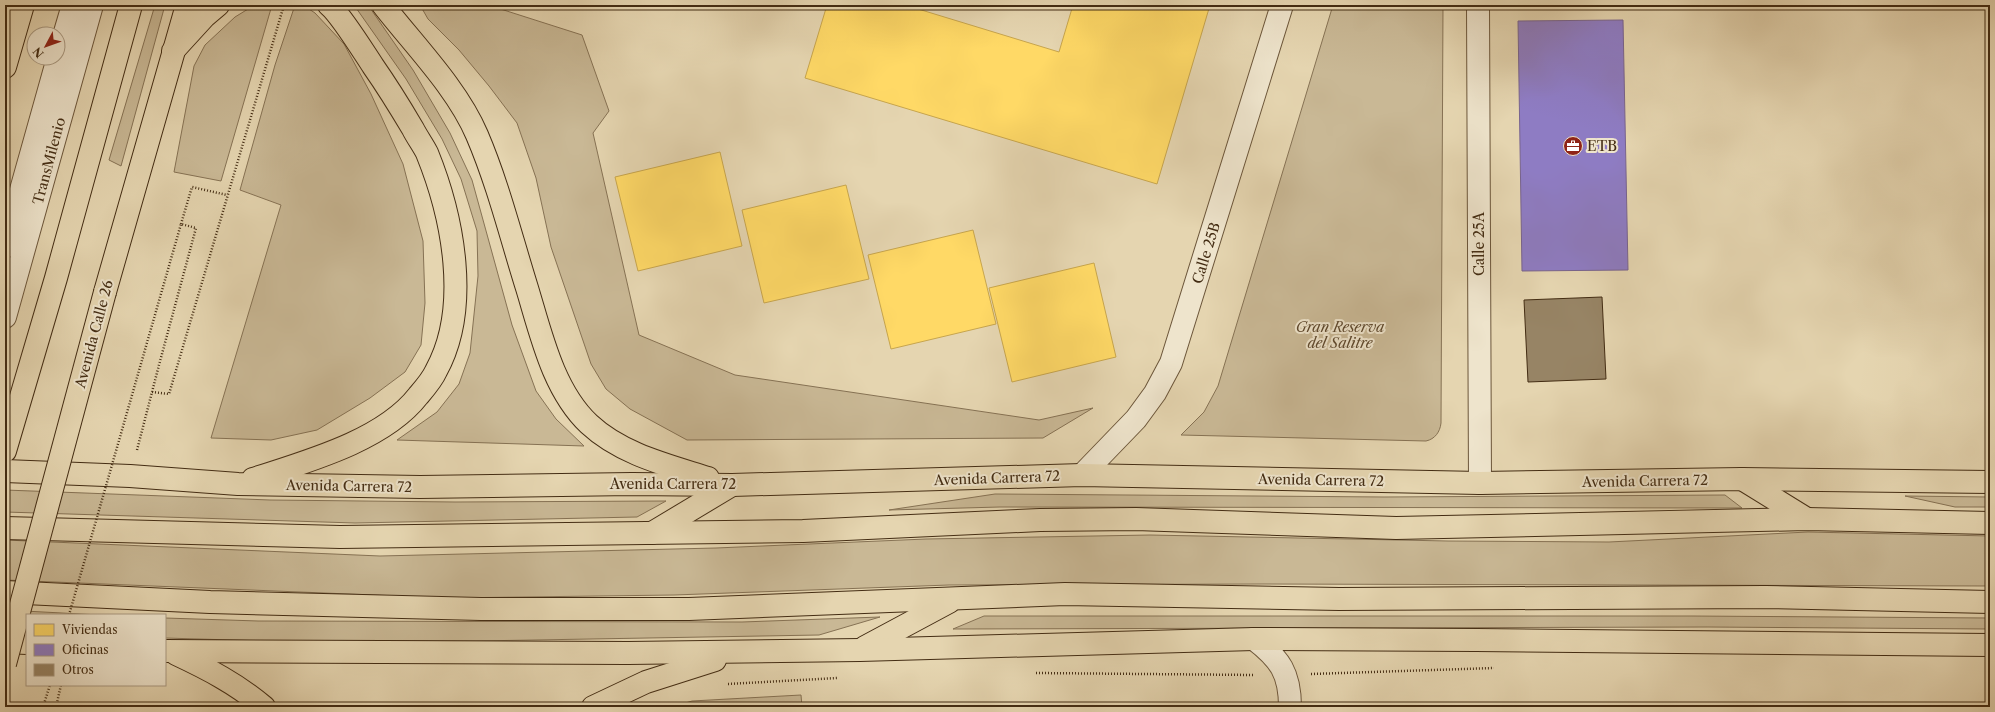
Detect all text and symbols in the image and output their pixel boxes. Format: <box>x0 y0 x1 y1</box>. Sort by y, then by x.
north arrow <box>26 26 66 66</box>
text: N <box>30 44 47 61</box>
street label: TransMilenio <box>29 115 69 207</box>
office icon: ETB <box>1562 135 1584 157</box>
place label: ETB <box>1587 137 1617 155</box>
street label: Calle 25A <box>1470 211 1488 276</box>
street label: Calle 25B <box>1188 220 1224 286</box>
street label: Avenida Calle 26 <box>71 278 117 391</box>
park label: Gran Reserva del Salitre <box>1296 318 1385 352</box>
street label: Avenida Carrera 72 <box>933 467 1060 489</box>
street label: Avenida Carrera 72 <box>1257 470 1384 490</box>
street label: Avenida Carrera 72 <box>1581 471 1708 491</box>
street label: Avenida Carrera 72 <box>609 475 736 493</box>
street label: Avenida Carrera 72 <box>285 476 412 496</box>
legend <box>26 614 166 686</box>
text: Viviendas <box>61 622 117 637</box>
text: Oficinas <box>62 642 109 657</box>
text: Otros <box>62 662 94 677</box>

